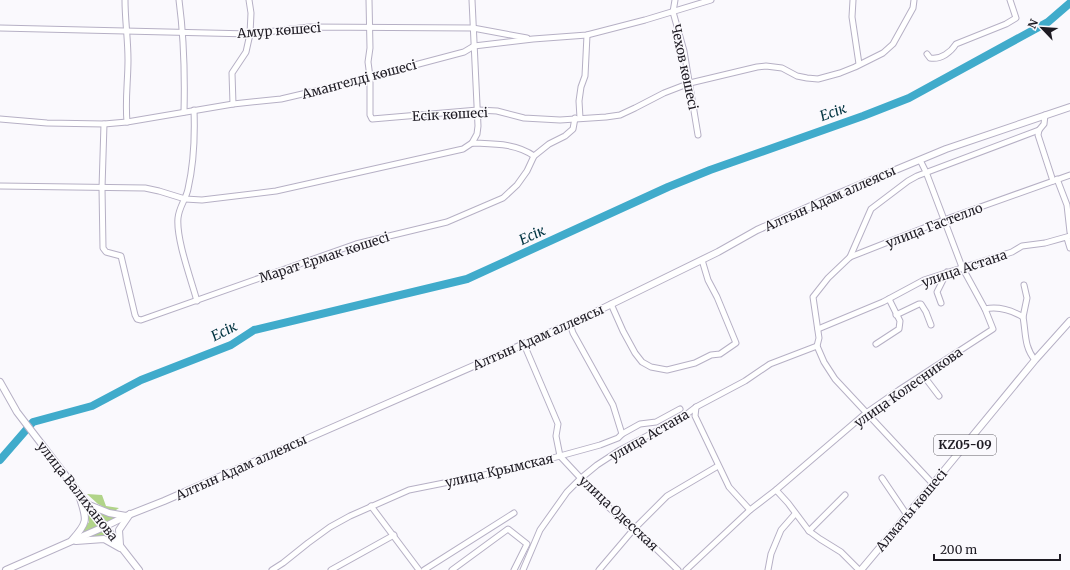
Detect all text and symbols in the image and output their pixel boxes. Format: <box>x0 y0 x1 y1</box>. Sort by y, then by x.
north arrow <box>1022 8 1062 48</box>
text: N <box>1025 17 1041 31</box>
street label: Амур көшесі <box>235 19 322 42</box>
street label: Чехов көшесі <box>667 23 702 111</box>
street label: Амангелді көшесі <box>299 56 418 103</box>
water label: Есік <box>817 99 849 125</box>
street label: Есік көшесі <box>412 104 488 125</box>
street label: Алтын Адам аллеясы <box>761 162 898 235</box>
street label: улица Гастелло <box>883 199 985 252</box>
water label: Есік <box>516 221 548 249</box>
street label: Марат Ермак көшесі <box>257 228 391 287</box>
street label: улица Астана <box>919 246 1009 291</box>
street label: Алтын Адам аллеясы <box>469 301 606 374</box>
water label: Есік <box>208 317 240 345</box>
street label: улица Колесникова <box>851 344 966 431</box>
street label: улица Астана <box>606 406 692 465</box>
street label: Алтын Адам аллеясы <box>172 431 309 504</box>
road number: KZ05-09 <box>934 435 996 455</box>
street label: улица Валиханова <box>33 438 122 545</box>
street label: улица Крымская <box>443 450 555 491</box>
street label: Алматы көшесі <box>871 466 951 556</box>
street label: улица Одесская <box>575 472 662 555</box>
scale bar <box>934 536 1060 562</box>
text: 200 m <box>940 542 977 557</box>

